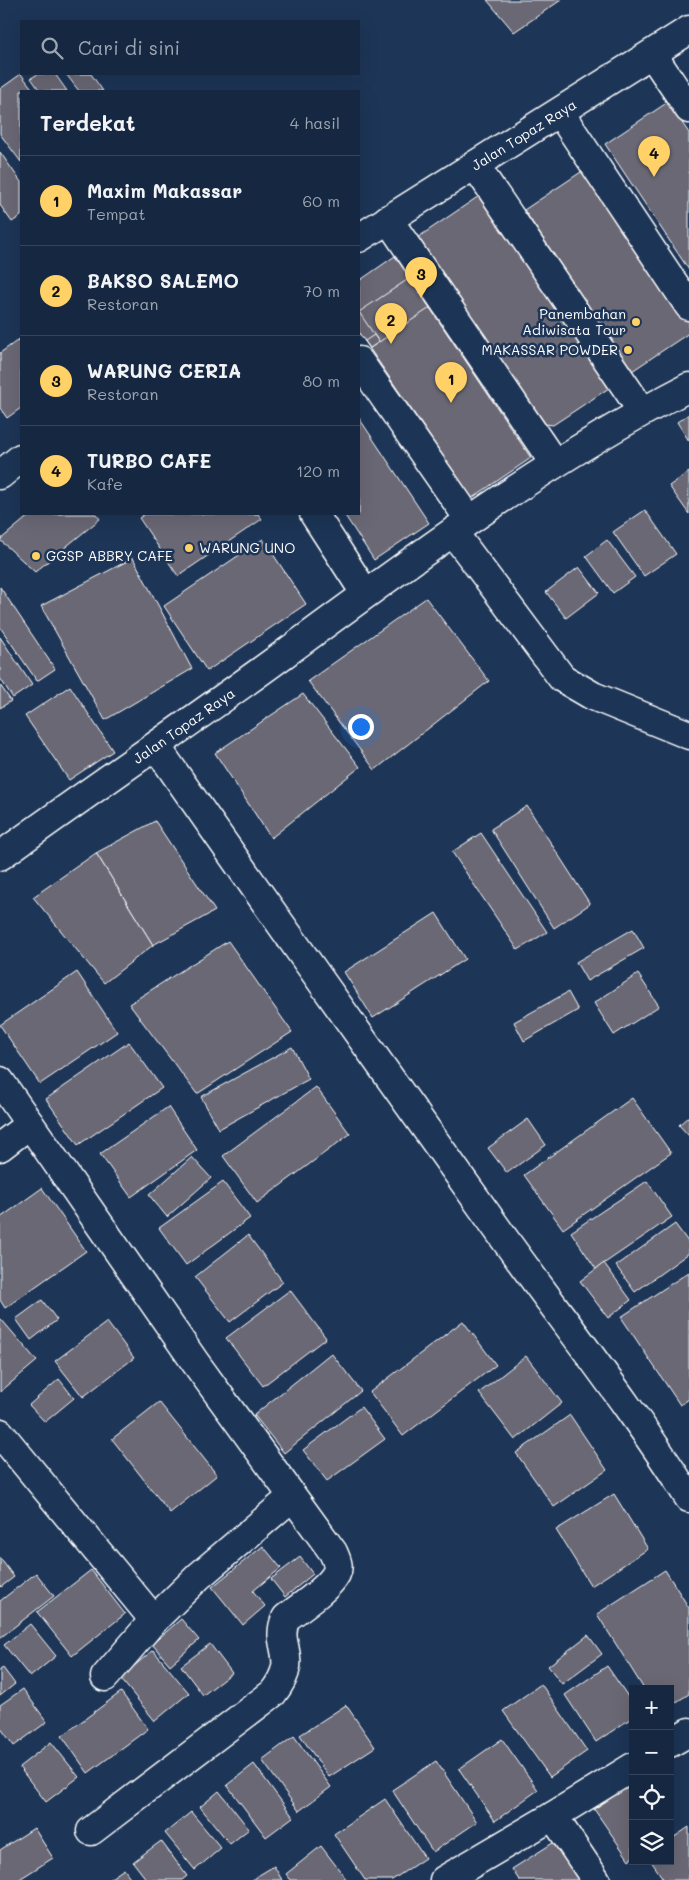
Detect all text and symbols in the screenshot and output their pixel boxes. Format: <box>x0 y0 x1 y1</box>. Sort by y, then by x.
search box <box>20 20 360 75</box>
icon: search <box>38 34 66 62</box>
text: Cari di sini <box>78 35 180 60</box>
street label: Jalan Topaz Raya <box>468 95 580 175</box>
text: Terdekat <box>40 109 135 136</box>
text: 4 hasil <box>290 112 340 133</box>
pin: 4 <box>638 136 670 177</box>
text: Maxim Makassar <box>87 178 242 203</box>
text: 1 <box>52 190 60 211</box>
text: 60 m <box>303 190 340 211</box>
text: Tempat <box>87 203 145 224</box>
pin: 3 <box>405 257 437 298</box>
text: BAKSO SALEMO <box>87 268 239 293</box>
text: 2 <box>52 280 60 301</box>
text: 70 m <box>303 280 340 301</box>
text: Restoran <box>87 293 158 314</box>
pin: 2 <box>375 303 407 344</box>
place label: Panembahan Adiwisata Tour <box>522 304 626 339</box>
marker: Panembahan Adiwisata Tour <box>630 316 642 328</box>
place label: MAKASSAR POWDER <box>482 340 618 359</box>
marker: MAKASSAR POWDER <box>622 344 634 356</box>
text: WARUNG CERIA <box>87 358 241 383</box>
pin: 1 <box>435 362 467 403</box>
text: 3 <box>51 370 61 391</box>
text: 80 m <box>303 370 340 391</box>
text: Restoran <box>87 383 158 404</box>
text: TURBO CAFE <box>87 448 212 473</box>
text: 4 <box>51 460 61 481</box>
text: 120 m <box>296 460 340 481</box>
text: Kafe <box>87 473 123 494</box>
place label: WARUNG UNO <box>199 538 295 557</box>
marker: WARUNG UNO <box>183 542 195 554</box>
place label: GGSP ABBRY CAFE <box>46 546 173 565</box>
marker: GGSP ABBRY CAFE <box>30 550 42 562</box>
street label: Jalan Topaz Raya <box>129 683 238 768</box>
your location <box>348 714 374 740</box>
map controls <box>629 1685 674 1865</box>
button: + <box>629 1685 674 1730</box>
button: − <box>629 1730 674 1775</box>
button: locate <box>629 1775 674 1820</box>
button: layers <box>629 1820 674 1865</box>

